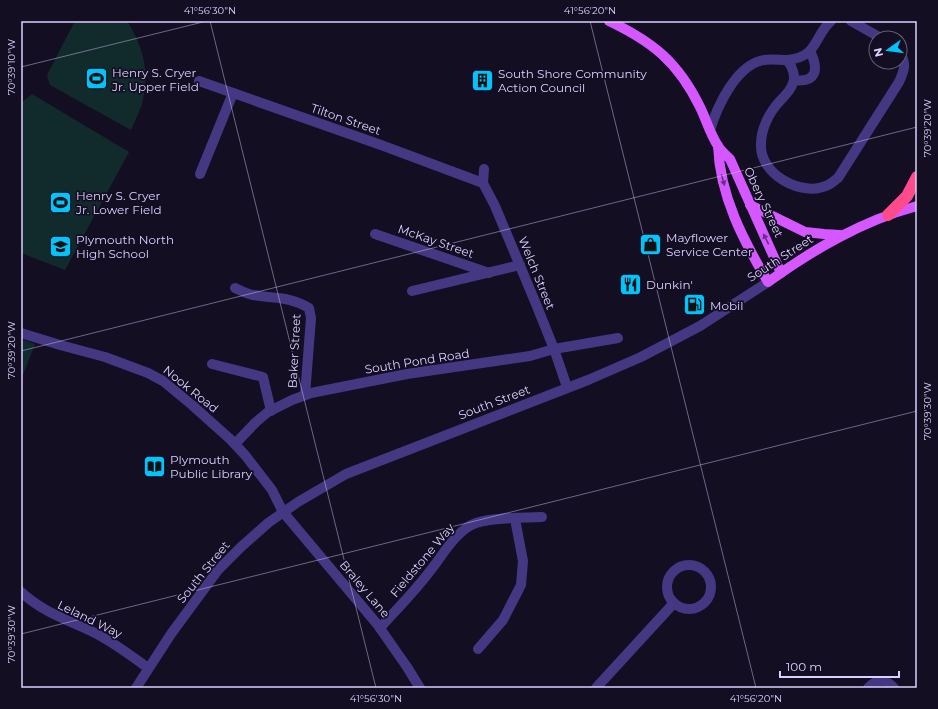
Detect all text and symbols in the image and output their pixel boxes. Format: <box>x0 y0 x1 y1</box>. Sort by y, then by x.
text: 41°56'30"N <box>184 4 236 17</box>
text: 41°56'20"N <box>564 4 616 17</box>
north arrow <box>868 30 908 70</box>
text: 70°39'10"W <box>5 39 18 95</box>
text: N <box>870 46 886 58</box>
place label: Henry S. Cryer Jr. Upper Field <box>111 65 199 94</box>
sports icon: Henry S. Cryer Jr. Upper Field <box>84 66 110 92</box>
place label: South Shore Community Action Council <box>498 66 647 95</box>
building icon: South Shore Community Action Council <box>470 67 496 93</box>
text: 70°39'20"W <box>921 99 934 157</box>
street label: Tilton Street <box>309 100 383 138</box>
street label: Obery Street <box>741 164 787 240</box>
one-way arrow <box>720 175 726 187</box>
place label: Henry S. Cryer Jr. Lower Field <box>75 188 162 217</box>
sports icon: Henry S. Cryer Jr. Lower Field <box>48 189 74 215</box>
street label: McKay Street <box>396 221 476 261</box>
place label: Mayflower Service Center <box>666 230 753 259</box>
shop icon: Mayflower Service Center <box>638 231 664 257</box>
street label: South Street <box>744 231 816 285</box>
place label: Plymouth North High School <box>76 232 174 261</box>
school or university icon: Plymouth North High School <box>48 233 74 259</box>
one-way arrow <box>763 233 769 244</box>
street label: Welch Street <box>516 234 558 312</box>
restaurant icon: Dunkin' <box>618 271 644 297</box>
place label: Dunkin' <box>646 277 693 292</box>
fuel station icon: Mobil <box>681 292 707 318</box>
place label: Mobil <box>710 298 744 313</box>
street label: Baker Street <box>285 313 303 389</box>
text: 70°39'20"W <box>5 321 18 379</box>
street label: South Pond Road <box>364 345 470 377</box>
street label: Nook Road <box>160 362 222 416</box>
street label: South Street <box>456 381 532 423</box>
text: 70°39'30"W <box>921 382 934 440</box>
place label: Plymouth Public Library <box>170 452 253 481</box>
library icon: Plymouth Public Library <box>141 453 167 479</box>
street label: Fieldstone Way <box>387 520 458 600</box>
street label: South Street <box>173 538 233 606</box>
street label: Braley Lane <box>337 557 393 621</box>
street label: Leland Way <box>55 597 125 641</box>
text: 70°39'30"W <box>5 605 18 663</box>
scale bar <box>780 653 899 679</box>
text: 100 m <box>786 659 822 674</box>
text: 41°56'30"N <box>350 692 402 705</box>
text: 41°56'20"N <box>730 692 782 705</box>

